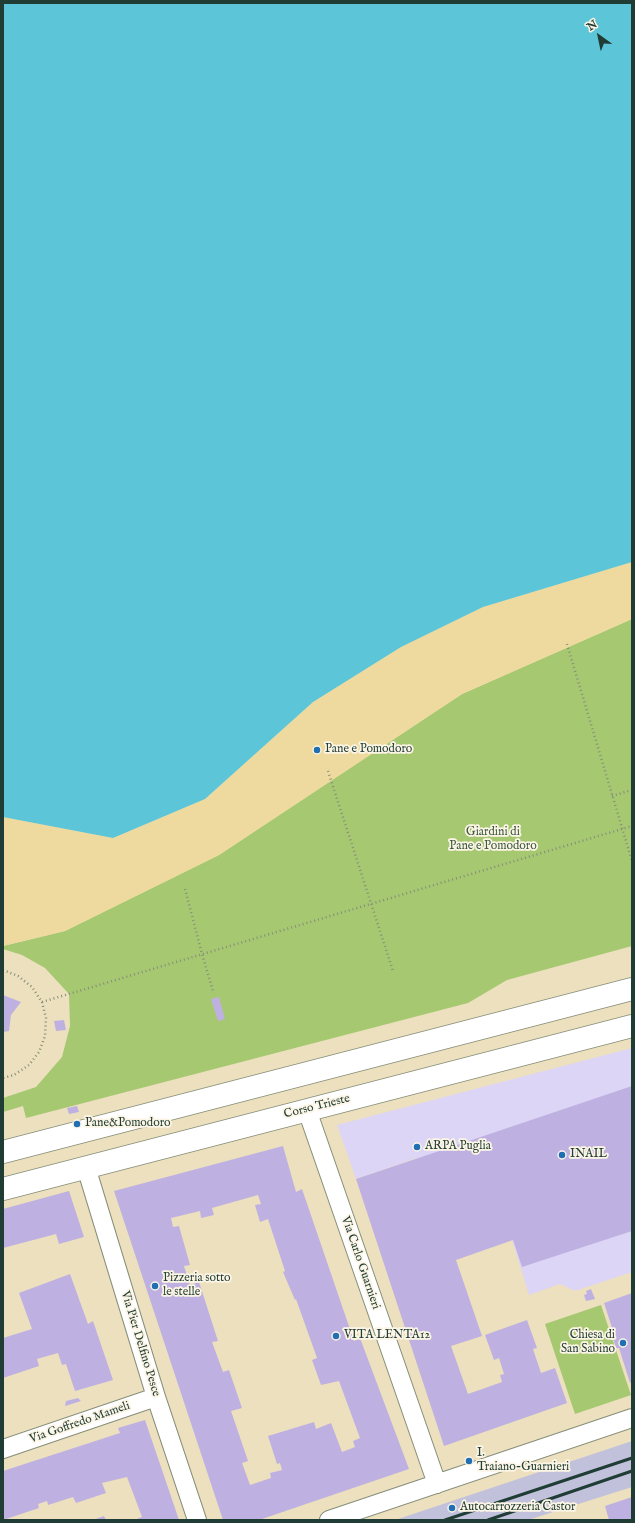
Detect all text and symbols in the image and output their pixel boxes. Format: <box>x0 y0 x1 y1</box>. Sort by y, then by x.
north arrow <box>579 16 619 56</box>
text: N <box>585 17 600 34</box>
place label: Pane e Pomodoro <box>325 743 412 757</box>
marker: Pane e Pomodoro <box>312 745 322 755</box>
park label: Giardini di Pane e Pomodoro <box>449 826 537 854</box>
street label: Corso Trieste <box>283 1092 351 1122</box>
place label: Pane&Pomodoro <box>85 1117 171 1131</box>
marker: Pane&Pomodoro <box>72 1119 82 1129</box>
place label: ARPA Puglia <box>425 1140 491 1154</box>
marker: ARPA Puglia <box>412 1142 422 1152</box>
place label: INAIL <box>570 1148 607 1162</box>
marker: INAIL <box>557 1150 567 1160</box>
street label: Via Carlo Guarnieri <box>337 1215 383 1311</box>
place label: Pizzeria sotto le stelle <box>163 1272 231 1300</box>
marker: Pizzeria sotto le stelle <box>150 1281 160 1291</box>
street label: Via Pier Delfino Pesce <box>117 1290 163 1398</box>
place label: VITA LENTA12 <box>344 1329 430 1343</box>
place label: Chiesa di San Sabino <box>561 1329 615 1357</box>
marker: VITA LENTA12 <box>331 1331 341 1341</box>
marker: Chiesa di San Sabino <box>618 1338 628 1348</box>
street label: Via Goffredo Mameli <box>28 1399 132 1447</box>
place label: I. Traiano-Guarnieri <box>477 1447 569 1475</box>
marker: I. Traiano-Guarnieri <box>464 1456 474 1466</box>
place label: Autocarrozzeria Castor <box>460 1501 575 1515</box>
marker: Autocarrozzeria Castor <box>447 1503 457 1513</box>

